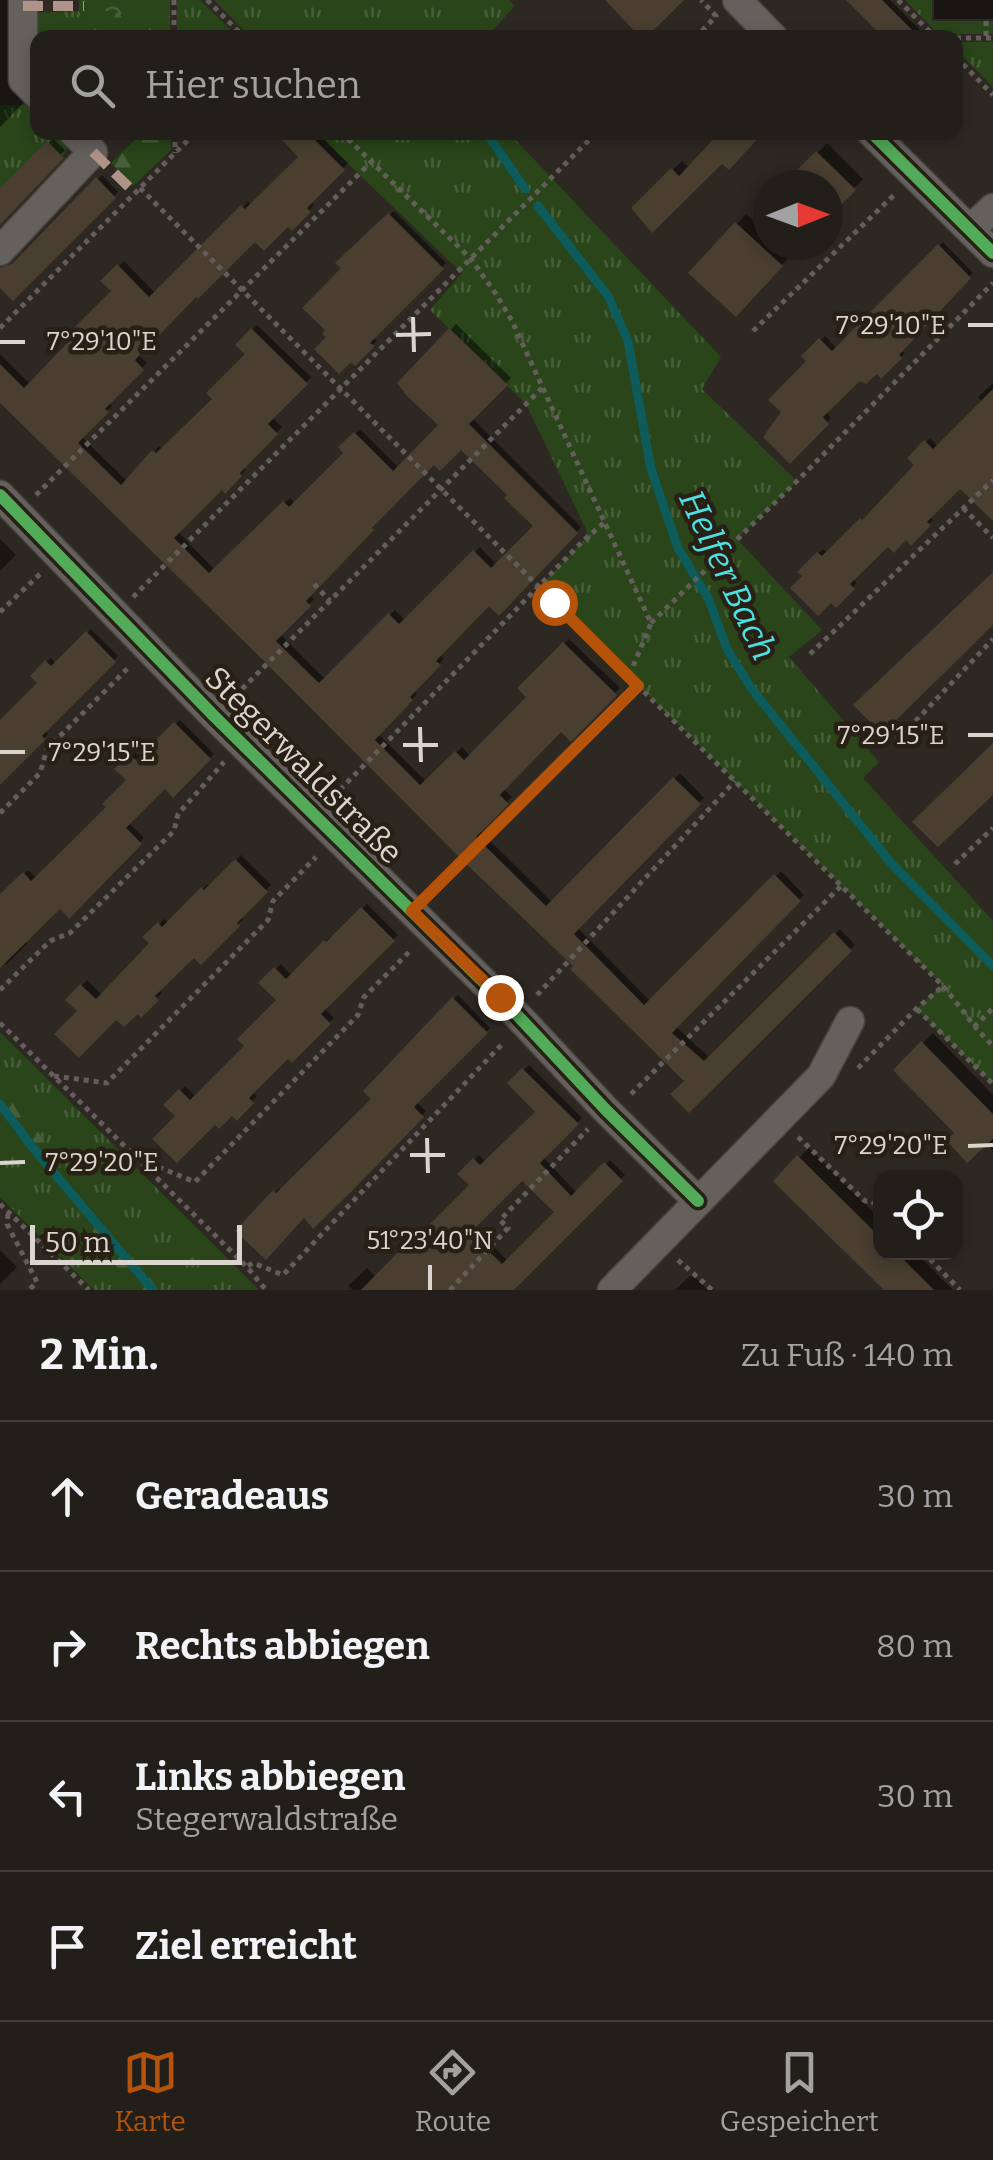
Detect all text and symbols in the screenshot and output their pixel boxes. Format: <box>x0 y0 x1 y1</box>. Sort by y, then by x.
search box <box>30 30 963 140</box>
icon: search <box>65 58 120 113</box>
text: Hier suchen <box>145 62 361 108</box>
north arrow <box>753 170 843 260</box>
text: 7°29'10"E <box>836 311 946 341</box>
text: 7°29'10"E <box>47 327 157 357</box>
water label: Helfer Bach <box>670 484 786 666</box>
route start <box>532 580 578 626</box>
street label: Stegerwaldstraße <box>198 659 410 871</box>
text: 7°29'15"E <box>837 721 945 751</box>
text: 7°29'15"E <box>48 738 156 768</box>
route end <box>478 975 524 1021</box>
text: 7°29'20"E <box>834 1131 948 1161</box>
text: 7°29'20"E <box>45 1148 159 1178</box>
map controls <box>873 1170 963 1260</box>
button: locate <box>873 1170 963 1260</box>
scale bar <box>30 1220 242 1264</box>
text: 50 m <box>45 1226 110 1259</box>
text: 51°23'40"N <box>367 1226 493 1256</box>
text: 2 Min. <box>40 1330 159 1380</box>
text: Zu Fuß · 140 m <box>741 1336 953 1374</box>
icon: ahead <box>40 1469 95 1524</box>
text: Geradeaus <box>135 1473 329 1519</box>
text: 30 m <box>877 1477 953 1515</box>
icon: right <box>40 1619 95 1674</box>
text: Rechts abbiegen <box>135 1623 430 1669</box>
text: 80 m <box>876 1627 953 1665</box>
text: Links abbiegen <box>135 1754 405 1800</box>
icon: left <box>40 1769 95 1824</box>
text: 30 m <box>877 1777 953 1815</box>
text: Stegerwaldstraße <box>135 1800 398 1838</box>
icon: arrive <box>40 1919 95 1974</box>
text: Ziel erreicht <box>135 1923 357 1969</box>
tab: Karte <box>114 2045 186 2138</box>
tab: Route <box>415 2045 491 2138</box>
tab: Gespeichert <box>720 2045 879 2138</box>

